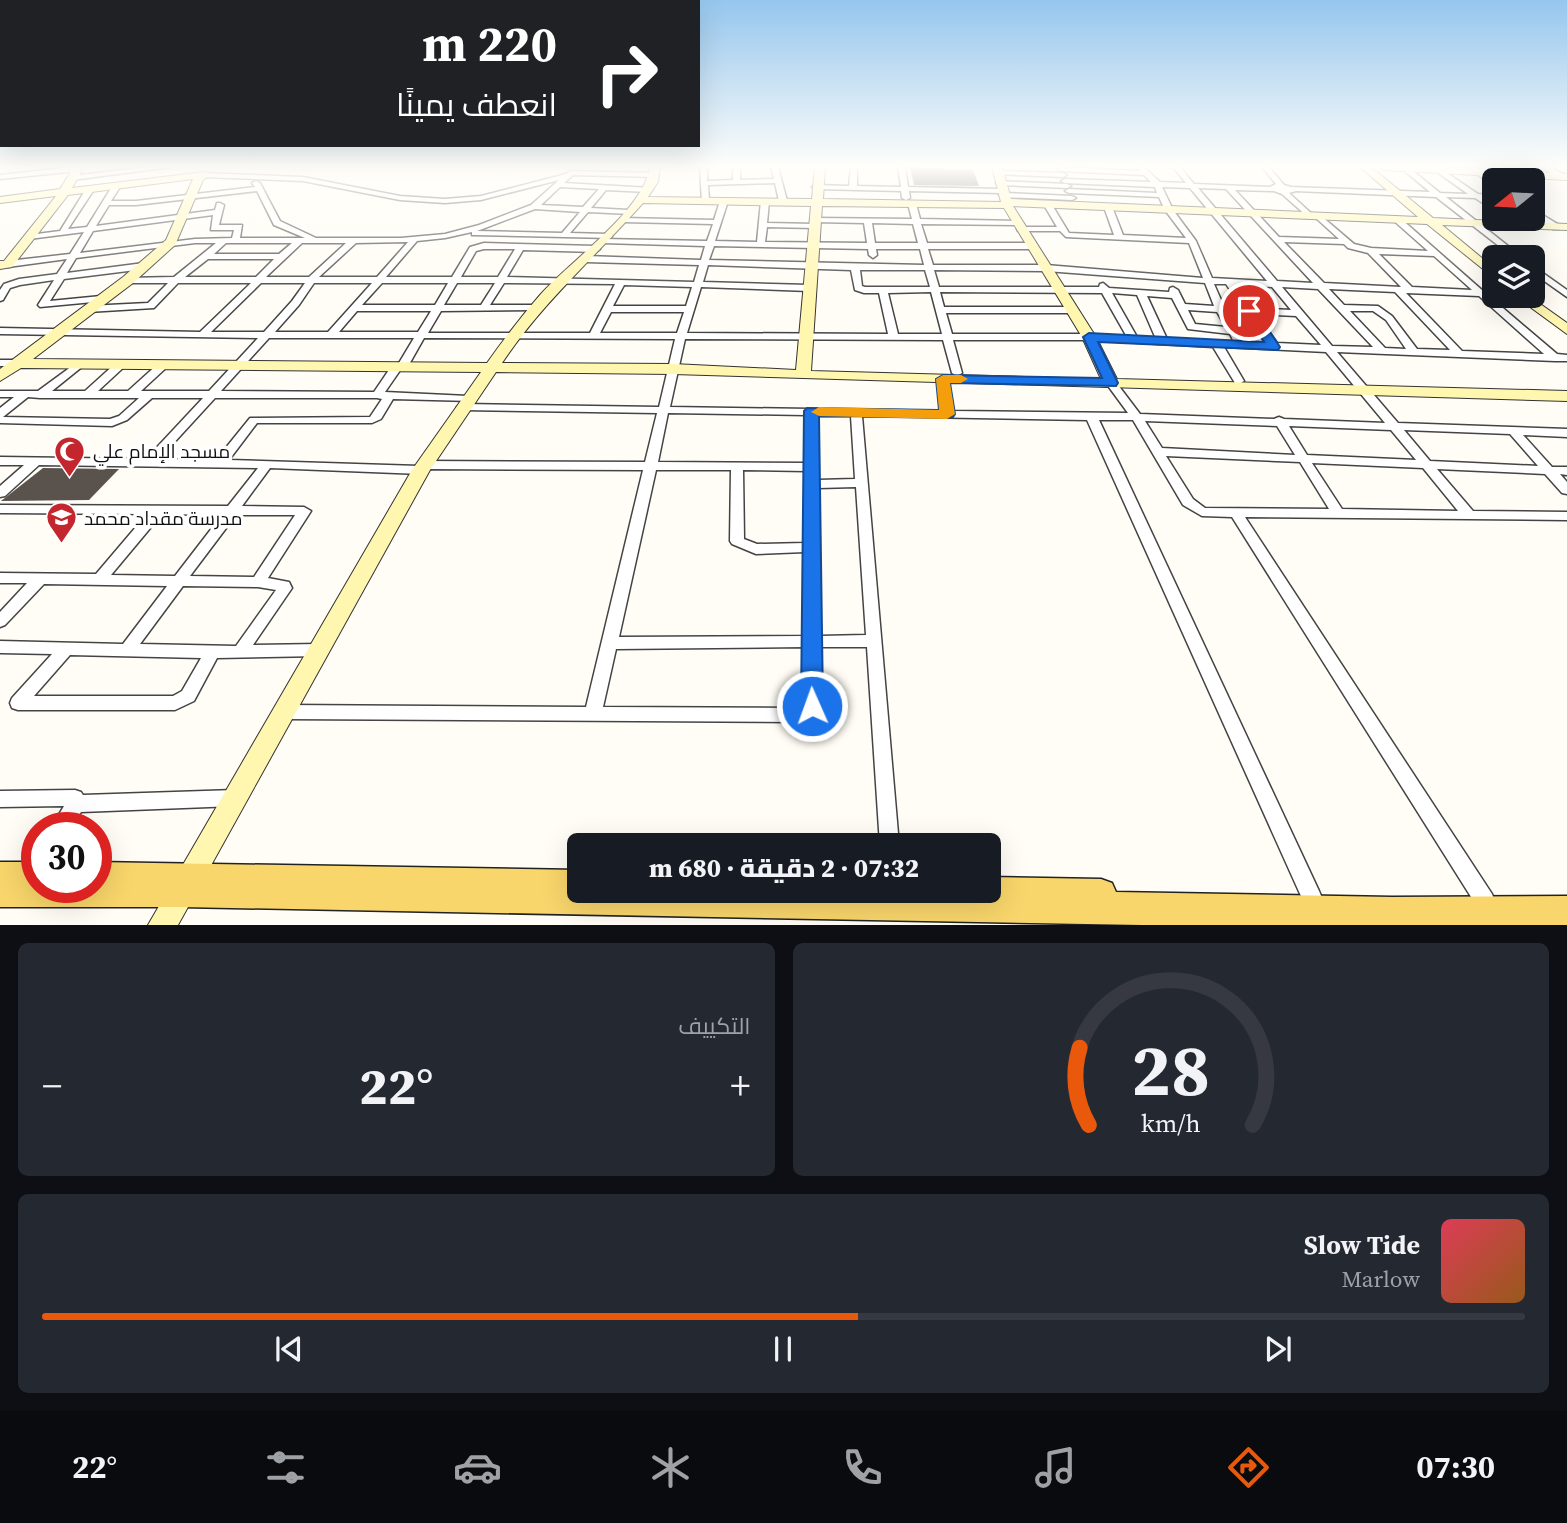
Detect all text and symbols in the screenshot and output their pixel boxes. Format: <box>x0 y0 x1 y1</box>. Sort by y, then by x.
text: 220 m <box>422 10 557 77</box>
icon: right <box>581 28 672 119</box>
text: انعطف يمينًا <box>396 83 557 127</box>
north arrow <box>1482 168 1545 231</box>
map controls <box>1482 168 1545 308</box>
button: layers <box>1482 245 1545 308</box>
pin <box>1219 281 1279 341</box>
icon: arrive <box>1230 292 1268 330</box>
mosque icon: مسجد الإمام علي <box>53 434 87 478</box>
place label: مسجد الإمام علي <box>93 438 230 466</box>
school or university icon: مدرسة مقداد محمد <box>44 501 78 545</box>
place label: مدرسة مقداد محمد <box>84 505 242 531</box>
position arrow <box>775 669 849 743</box>
speed limit sign: 30 <box>21 812 112 903</box>
text: 07:32 · 2 دقيقة · 680 m <box>649 850 919 886</box>
text: التكييف <box>678 1010 751 1042</box>
text: 28 <box>1131 1021 1210 1120</box>
text: 22° <box>359 1050 433 1121</box>
text: − <box>42 1060 62 1112</box>
text: + <box>730 1060 751 1112</box>
text: km/h <box>1141 1106 1201 1140</box>
text: Slow Tide <box>1304 1227 1420 1263</box>
text: Marlow <box>1342 1263 1420 1295</box>
icon: previous <box>270 1330 308 1368</box>
icon: pause <box>764 1330 802 1368</box>
icon: next <box>1259 1330 1297 1368</box>
icon: filters <box>261 1443 310 1492</box>
icon: car <box>453 1443 502 1492</box>
icon: climate <box>646 1443 695 1492</box>
icon: phone <box>838 1443 887 1492</box>
icon: music <box>1031 1443 1080 1492</box>
icon: directions <box>1224 1443 1273 1492</box>
text: 22° <box>72 1445 117 1489</box>
text: 07:30 <box>1416 1445 1495 1489</box>

